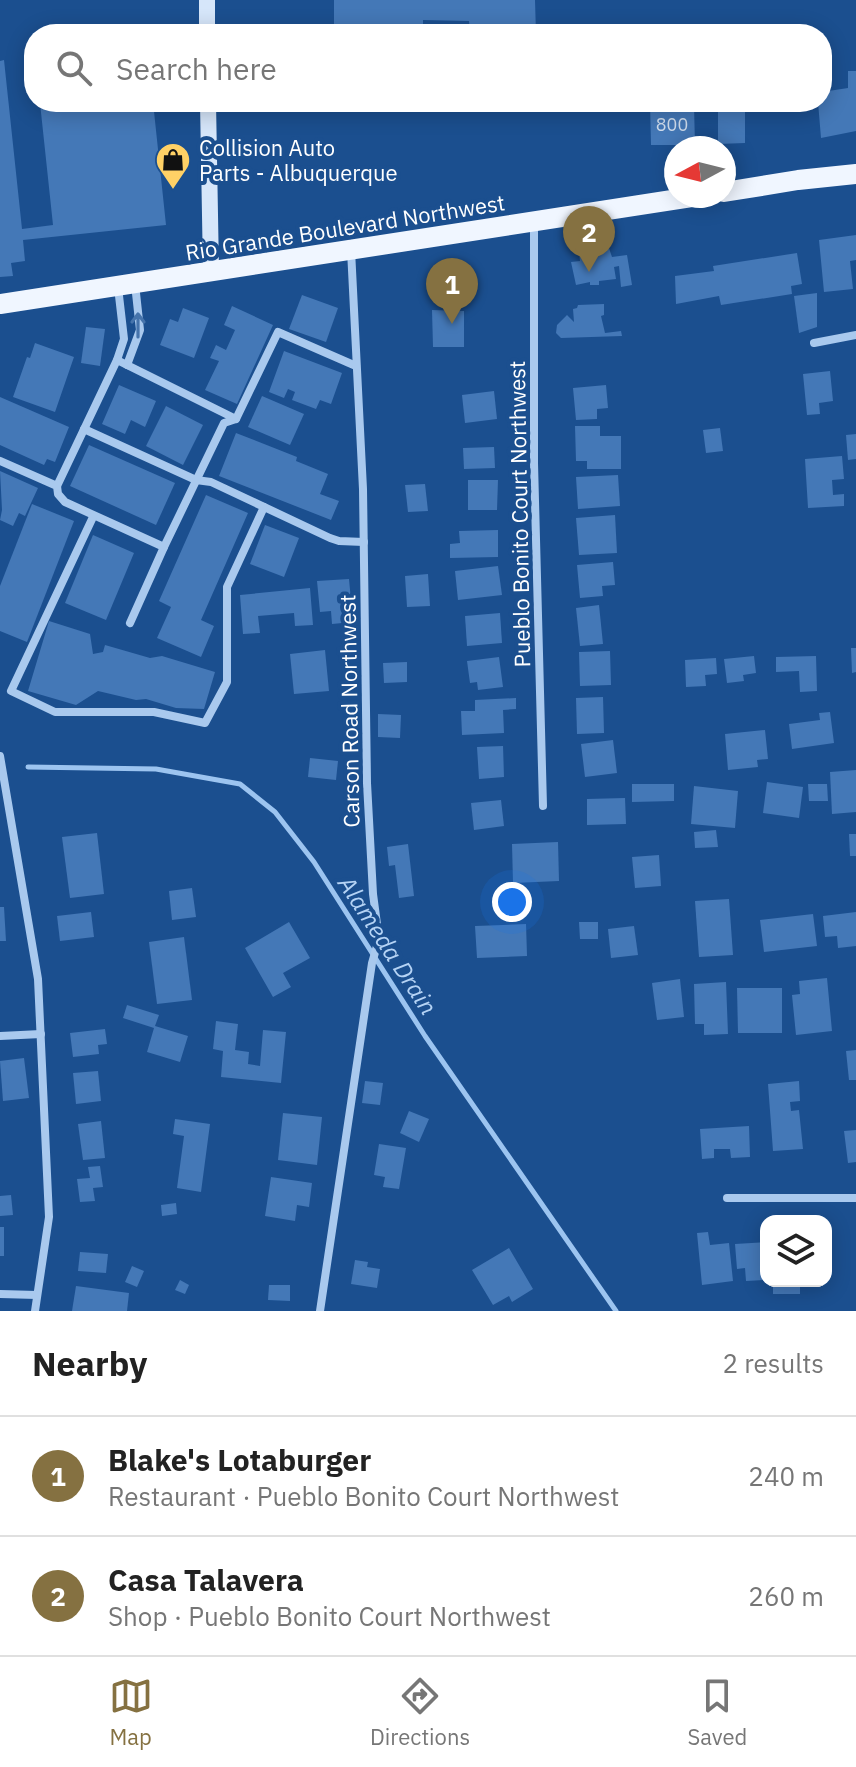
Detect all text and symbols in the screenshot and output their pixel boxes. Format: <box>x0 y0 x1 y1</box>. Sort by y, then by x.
search box <box>24 24 832 112</box>
icon: search <box>52 46 96 90</box>
text: Search here <box>116 49 277 88</box>
house number: 800 <box>656 113 688 136</box>
place label: Collision Auto Parts - Albuquerque <box>199 133 398 187</box>
north arrow <box>664 136 736 208</box>
shop icon: Collision Auto Parts - Albuquerque <box>154 141 192 191</box>
street label: Rio Grande Boulevard Northwest <box>183 187 507 267</box>
pin: 2 <box>563 206 615 272</box>
pin: 1 <box>426 258 478 324</box>
one-way arrow <box>130 312 146 339</box>
street label: Pueblo Bonito Court Northwest <box>502 360 536 668</box>
street label: Carson Road Northwest <box>332 594 366 828</box>
water label: Alameda Drain <box>331 869 445 1021</box>
your location <box>492 882 532 922</box>
map controls <box>760 1215 832 1287</box>
button: layers <box>760 1215 832 1287</box>
text: Nearby <box>32 1341 147 1385</box>
text: 2 results <box>722 1346 824 1380</box>
text: Blake's Lotaburger <box>108 1440 371 1479</box>
text: 1 <box>50 1459 66 1493</box>
text: 240 m <box>748 1459 824 1493</box>
text: Restaurant · Pueblo Bonito Court Northwest <box>108 1479 619 1513</box>
text: Casa Talavera <box>108 1560 304 1599</box>
text: 2 <box>50 1579 66 1613</box>
text: 260 m <box>748 1579 824 1613</box>
text: Shop · Pueblo Bonito Court Northwest <box>108 1599 551 1633</box>
tab: Map <box>109 1674 153 1751</box>
tab: Directions <box>370 1674 470 1751</box>
tab: Saved <box>687 1674 747 1751</box>

